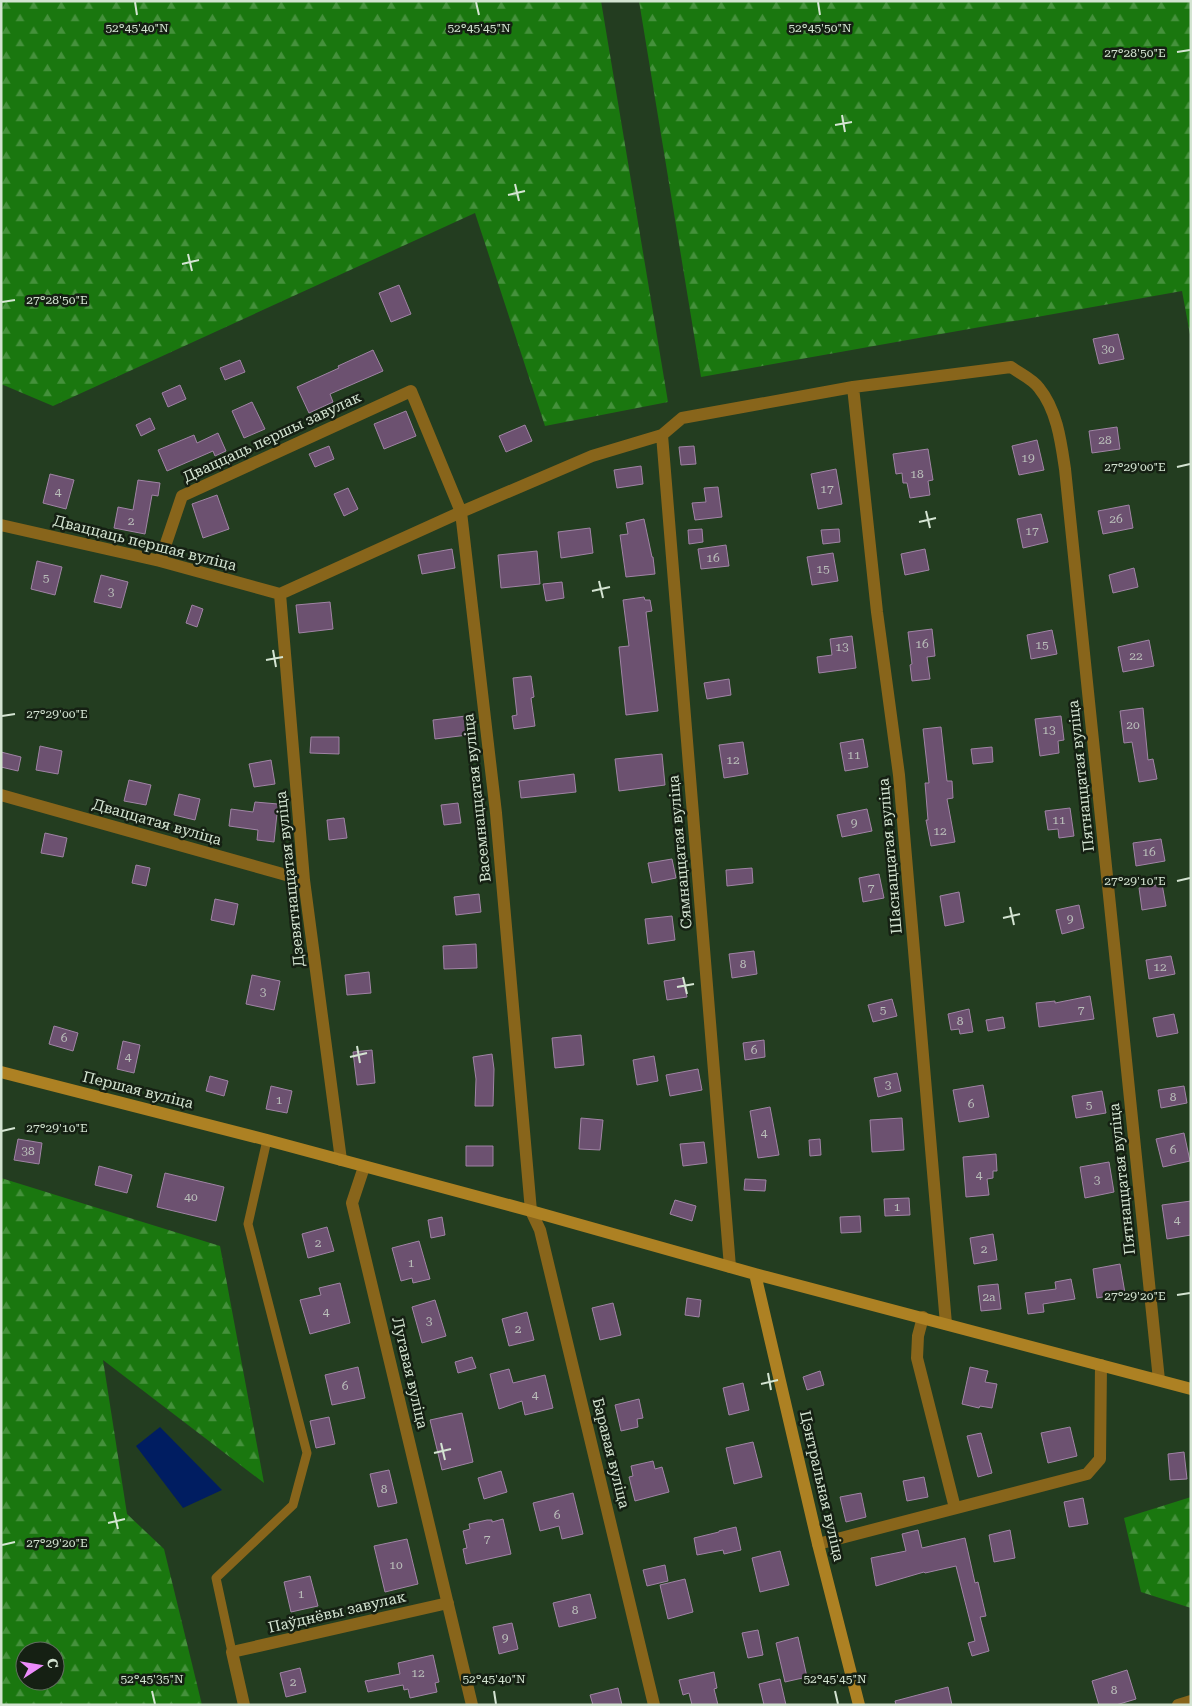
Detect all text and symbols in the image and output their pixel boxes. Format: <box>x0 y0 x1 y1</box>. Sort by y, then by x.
text: 52°45'40"N <box>105 21 169 35</box>
text: 52°45'45"N <box>447 21 511 35</box>
text: 52°45'50"N <box>788 21 852 35</box>
text: 27°28'50"E <box>1104 46 1166 60</box>
text: 27°28'50"E <box>26 293 88 307</box>
house number: 30 <box>1101 342 1115 356</box>
street label: Дваццаць першы завулак <box>180 388 364 486</box>
house number: 28 <box>1098 433 1112 447</box>
house number: 19 <box>1021 451 1035 465</box>
text: 27°29'00"E <box>1104 460 1166 474</box>
house number: 18 <box>910 467 924 481</box>
house number: 17 <box>820 482 834 496</box>
house number: 4 <box>55 485 62 499</box>
street label: Дваццаць першая вуліца <box>52 512 238 574</box>
house number: 26 <box>1109 512 1123 526</box>
house number: 2 <box>128 514 135 528</box>
house number: 17 <box>1025 524 1039 538</box>
house number: 16 <box>706 551 720 565</box>
house number: 15 <box>816 562 830 576</box>
house number: 5 <box>43 571 50 585</box>
house number: 3 <box>108 585 115 599</box>
house number: 16 <box>915 637 929 651</box>
house number: 15 <box>1035 638 1049 652</box>
house number: 13 <box>835 640 849 654</box>
house number: 22 <box>1129 649 1143 663</box>
street label: Пятнаццатая вуліца <box>1064 699 1098 853</box>
text: 27°29'00"E <box>26 707 88 721</box>
street label: Васемнаццатая вуліца <box>459 713 495 883</box>
house number: 20 <box>1126 718 1140 732</box>
house number: 13 <box>1042 723 1056 737</box>
house number: 11 <box>847 748 861 762</box>
house number: 12 <box>726 753 740 767</box>
street label: Сямнаццатая вуліца <box>664 774 696 930</box>
street label: Шаснаццатая вуліца <box>874 777 906 935</box>
street label: Дзевятнаццатая вуліца <box>272 790 308 968</box>
street label: Дваццатая вуліца <box>90 795 224 849</box>
house number: 11 <box>1052 813 1066 827</box>
house number: 9 <box>851 816 858 830</box>
house number: 12 <box>933 824 947 838</box>
house number: 16 <box>1142 845 1156 859</box>
text: 27°29'10"E <box>1104 874 1166 888</box>
house number: 7 <box>868 881 875 895</box>
house number: 9 <box>1067 912 1074 926</box>
house number: 8 <box>740 957 747 971</box>
house number: 12 <box>1153 960 1167 974</box>
house number: 3 <box>260 985 267 999</box>
house number: 5 <box>880 1003 887 1017</box>
house number: 7 <box>1078 1003 1085 1017</box>
house number: 8 <box>957 1014 964 1028</box>
house number: 6 <box>61 1031 68 1045</box>
house number: 6 <box>751 1043 758 1057</box>
house number: 4 <box>125 1050 132 1064</box>
street label: Першая вуліца <box>81 1068 195 1112</box>
house number: 3 <box>885 1078 892 1092</box>
house number: 8 <box>1170 1090 1177 1104</box>
house number: 1 <box>276 1093 283 1107</box>
house number: 6 <box>968 1097 975 1111</box>
house number: 5 <box>1086 1098 1093 1112</box>
street label: Пятнаццатая вуліца <box>1105 1102 1139 1256</box>
text: 27°29'10"E <box>26 1121 88 1135</box>
house number: 4 <box>761 1126 768 1140</box>
house number: 6 <box>1170 1143 1177 1157</box>
house number: 38 <box>21 1144 35 1158</box>
house number: 4 <box>976 1168 983 1182</box>
house number: 3 <box>1094 1173 1101 1187</box>
house number: 40 <box>184 1190 198 1204</box>
house number: 1 <box>894 1200 901 1214</box>
house number: 4 <box>1174 1213 1181 1227</box>
house number: 2 <box>315 1236 322 1250</box>
house number: 2 <box>981 1242 988 1256</box>
house number: 1 <box>408 1256 415 1270</box>
text: 27°29'20"E <box>1104 1289 1166 1303</box>
house number: 2а <box>982 1290 996 1304</box>
house number: 4 <box>323 1305 330 1319</box>
house number: 3 <box>426 1314 433 1328</box>
street label: Лугавая вуліца <box>388 1315 432 1431</box>
house number: 2 <box>515 1322 522 1336</box>
house number: 6 <box>342 1379 349 1393</box>
house number: 4 <box>532 1388 539 1402</box>
street label: Баравая вуліца <box>589 1396 633 1510</box>
street label: Цэнтральная вуліца <box>796 1409 848 1563</box>
house number: 8 <box>381 1482 388 1496</box>
house number: 6 <box>554 1508 561 1522</box>
house number: 7 <box>484 1532 491 1546</box>
text: 27°29'20"E <box>26 1536 88 1550</box>
house number: 10 <box>389 1558 403 1572</box>
street label: Паўднёвы завулак <box>266 1587 408 1637</box>
house number: 1 <box>298 1587 305 1601</box>
house number: 8 <box>572 1603 579 1617</box>
house number: 9 <box>502 1631 509 1645</box>
north arrow <box>15 1641 65 1691</box>
text: С <box>44 1657 62 1670</box>
house number: 12 <box>411 1666 425 1680</box>
text: 52°45'35"N <box>120 1672 184 1686</box>
text: 52°45'40"N <box>462 1672 526 1686</box>
text: 52°45'45"N <box>803 1672 867 1686</box>
house number: 2 <box>290 1675 297 1689</box>
house number: 8 <box>1111 1683 1118 1697</box>

